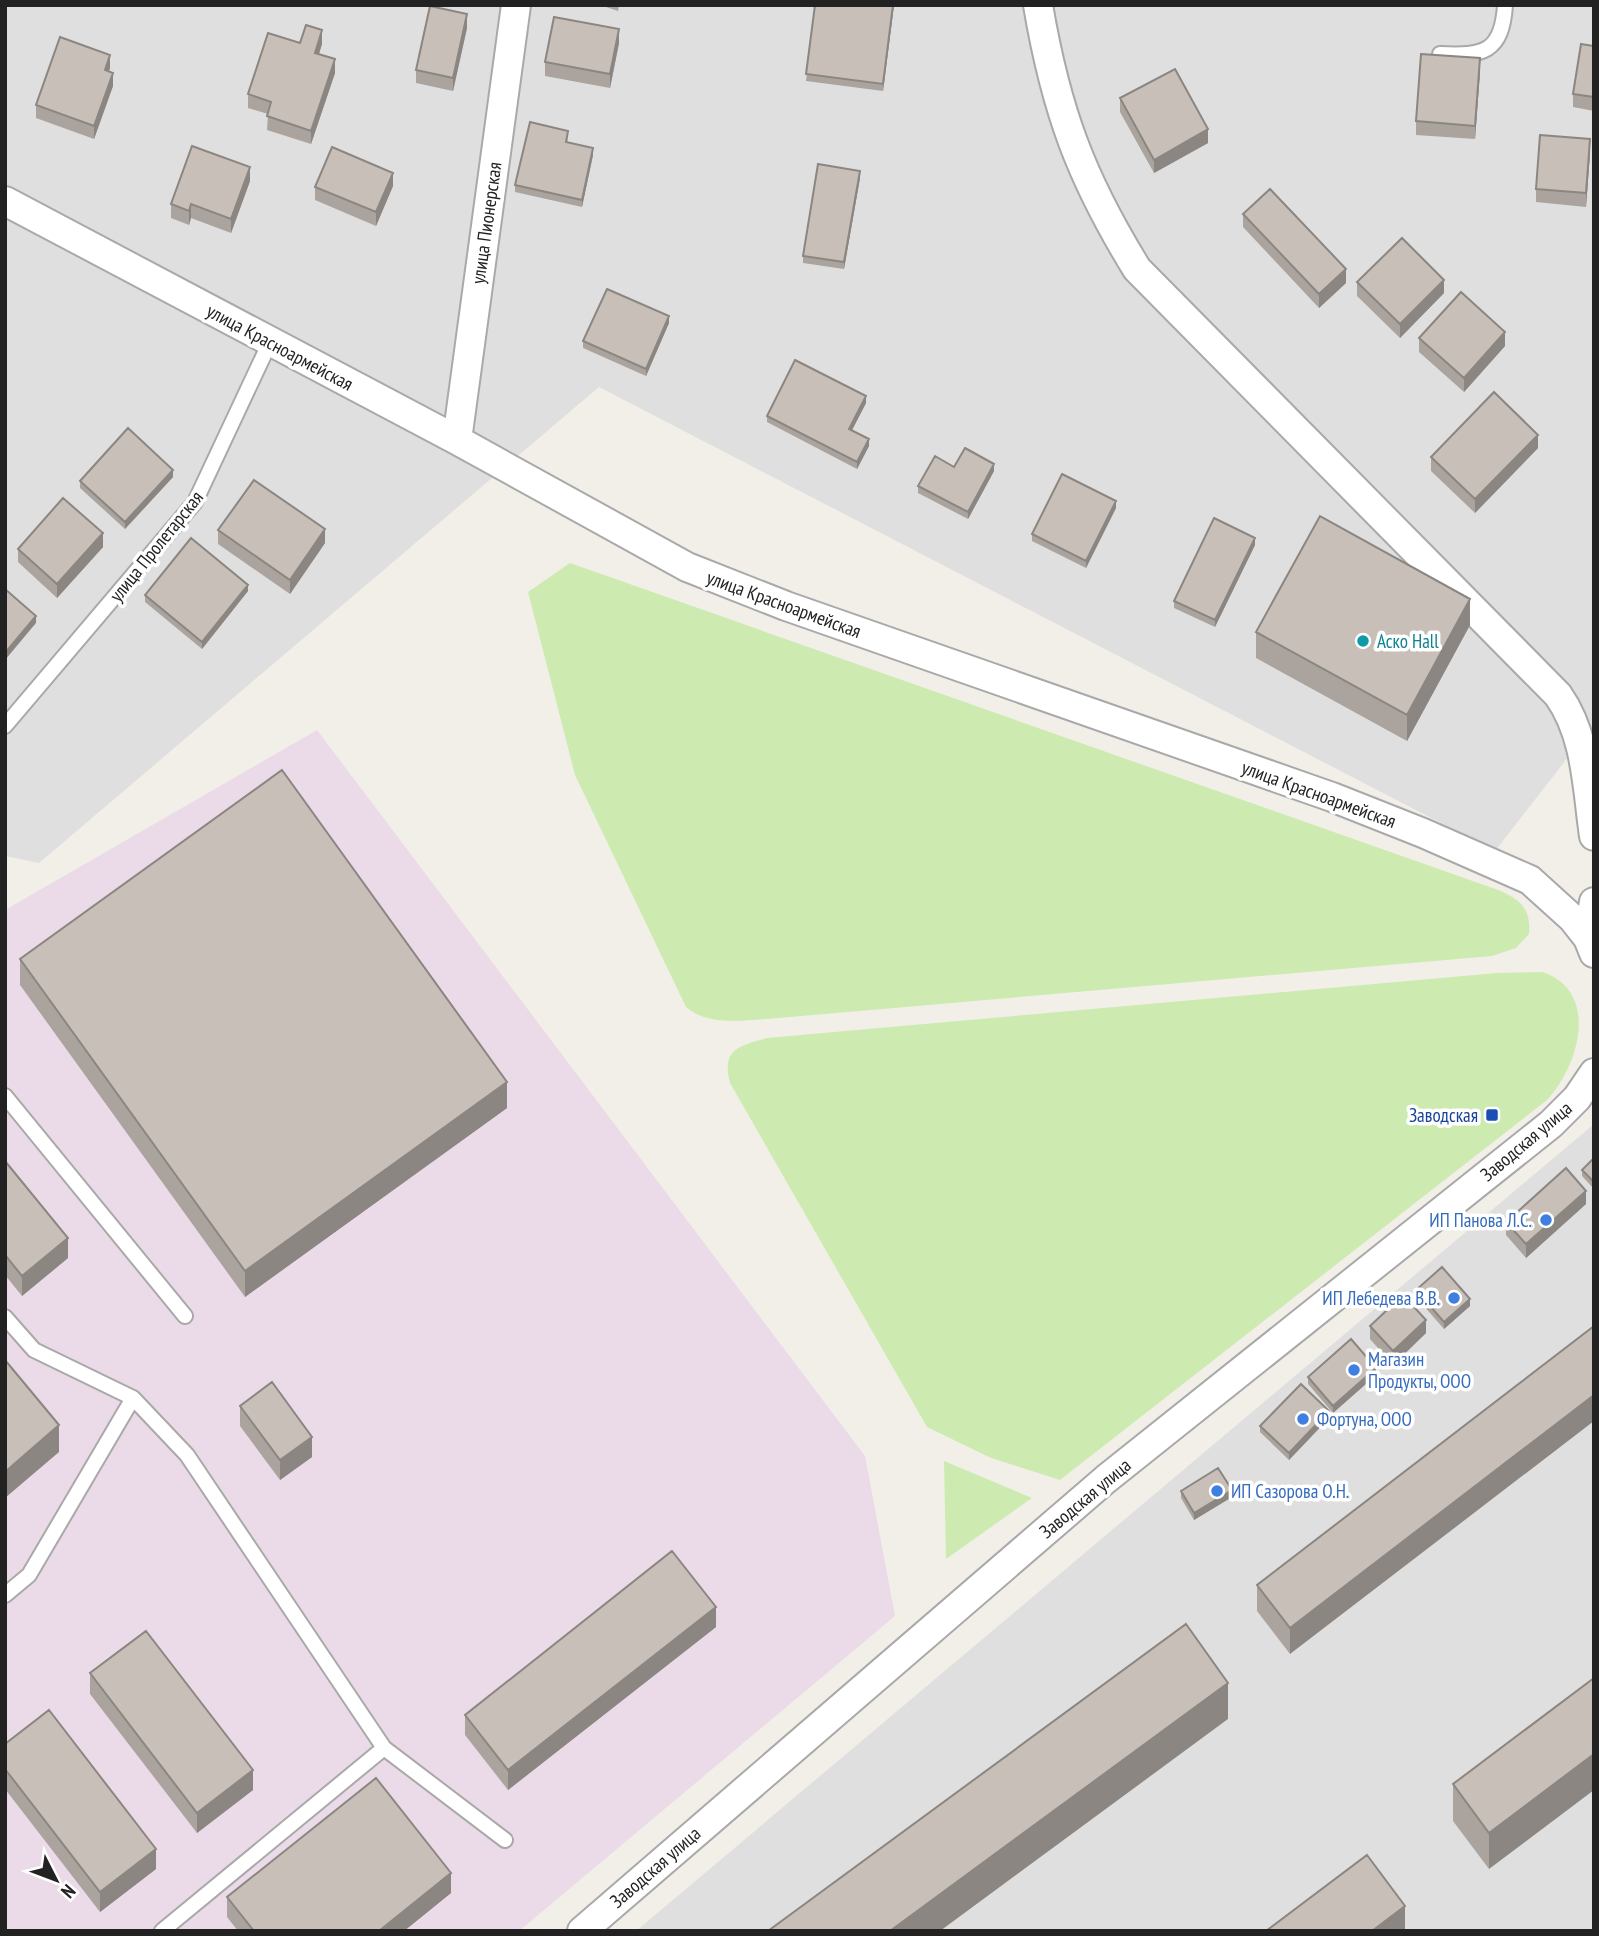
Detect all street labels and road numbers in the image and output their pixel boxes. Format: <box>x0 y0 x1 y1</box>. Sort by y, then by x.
street label: улица Пионерская <box>466 160 506 286</box>
street label: улица Красноармейская <box>203 298 357 396</box>
street label: улица Пролетарская <box>104 486 208 606</box>
street label: улица Красноармейская <box>704 565 864 643</box>
street label: улица Красноармейская <box>1239 755 1399 833</box>
street label: Заводская улица <box>1475 1096 1577 1186</box>
street label: Заводская улица <box>1034 1453 1136 1543</box>
street label: Заводская улица <box>605 1821 705 1913</box>

